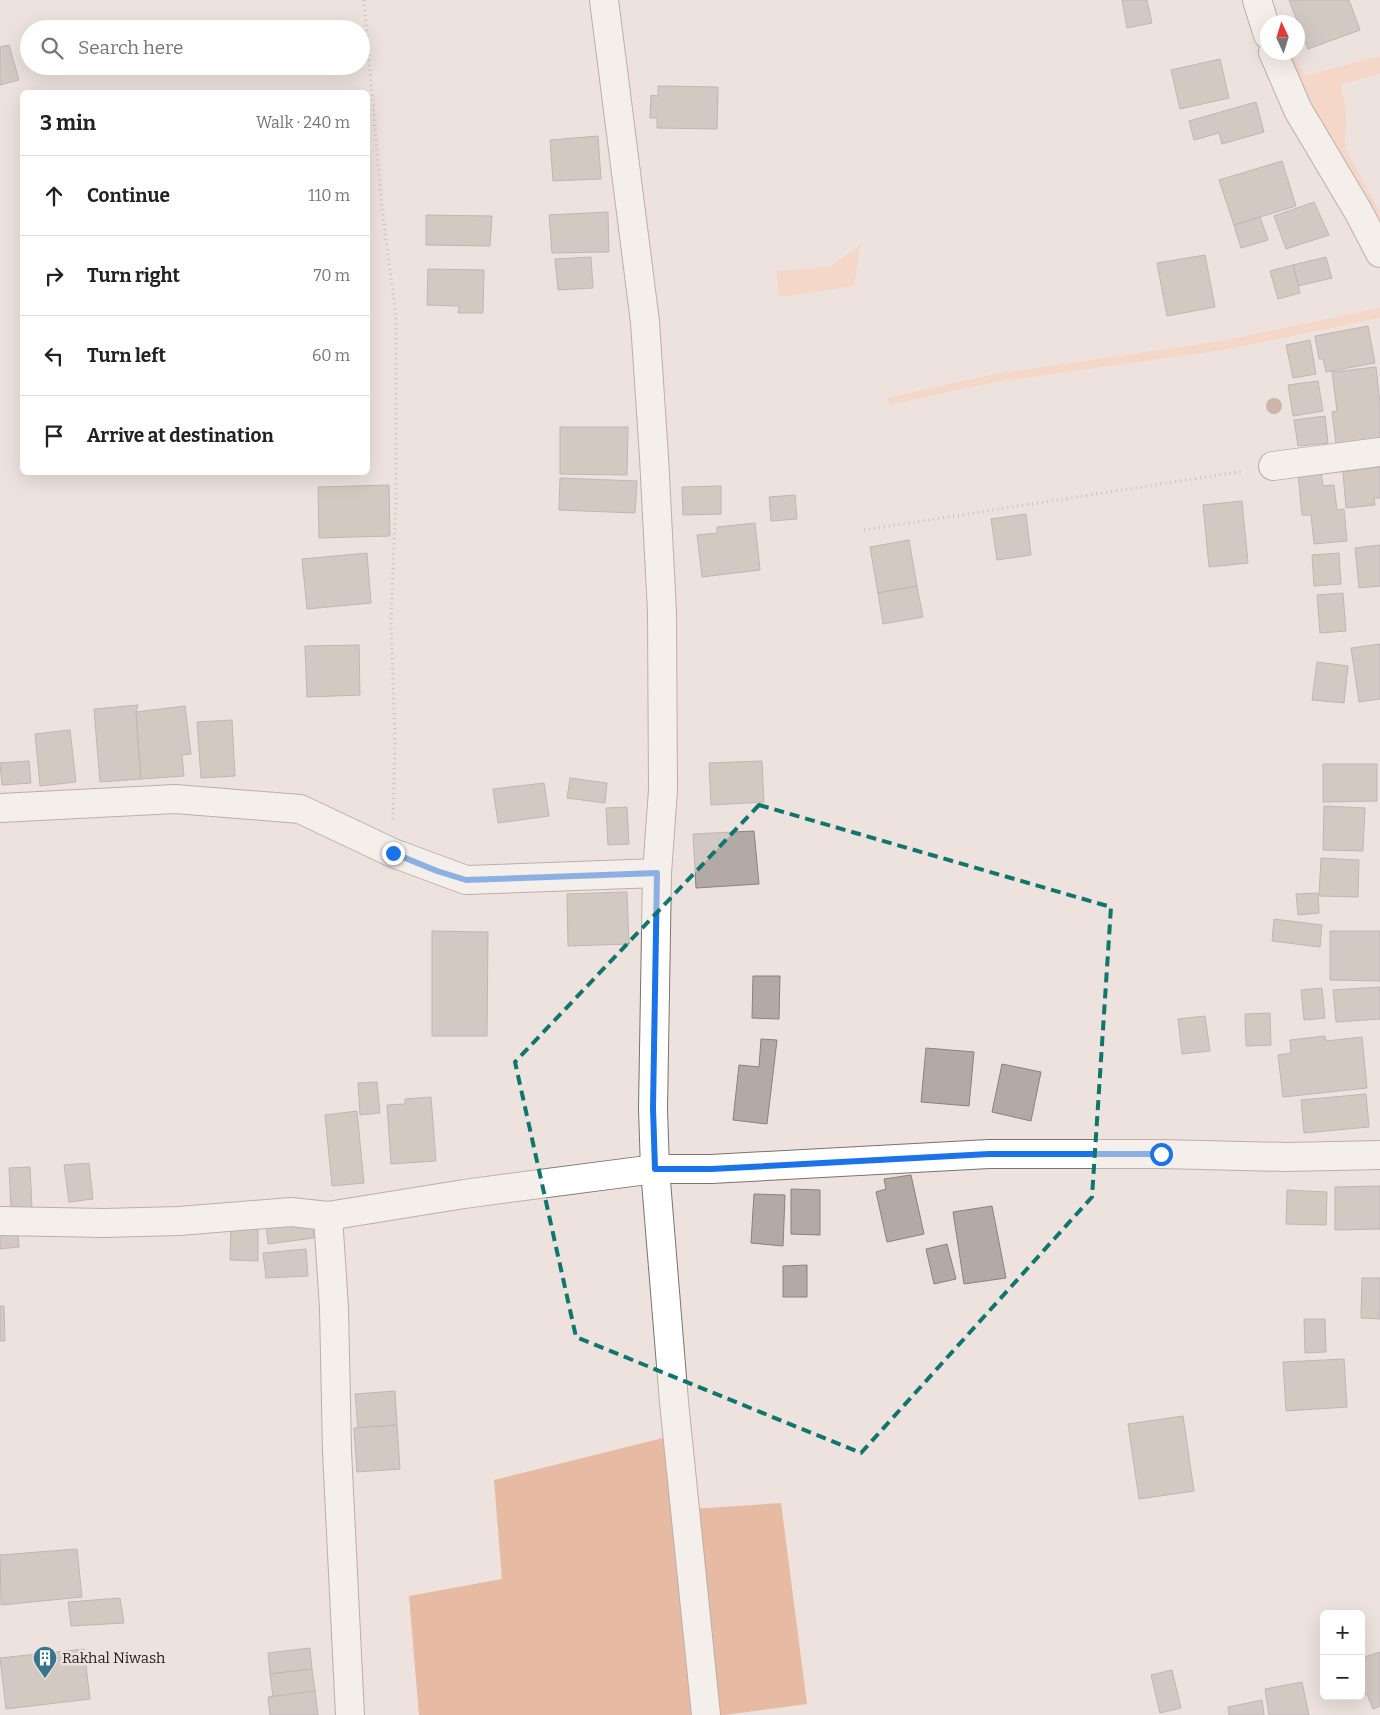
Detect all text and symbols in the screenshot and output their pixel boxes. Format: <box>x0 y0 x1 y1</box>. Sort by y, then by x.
north arrow <box>1260 15 1305 60</box>
search box <box>20 20 370 75</box>
icon: search <box>38 34 66 62</box>
text: Search here <box>78 36 183 59</box>
text: 3 min <box>40 110 96 136</box>
text: Walk · 240 m <box>256 113 350 132</box>
icon: ahead <box>40 182 68 210</box>
text: Continue <box>87 184 170 207</box>
text: 110 m <box>308 186 350 205</box>
icon: right <box>40 262 68 290</box>
text: Turn right <box>87 264 180 287</box>
text: 70 m <box>314 266 350 285</box>
icon: left <box>40 342 68 370</box>
text: Turn left <box>87 344 166 367</box>
text: 60 m <box>312 346 350 365</box>
icon: arrive <box>40 422 68 450</box>
text: Arrive at destination <box>87 424 274 447</box>
route end <box>382 842 405 865</box>
route start <box>1150 1143 1173 1166</box>
map controls <box>1320 1610 1365 1700</box>
button: + <box>1320 1610 1365 1655</box>
building icon: Rakhal Niwash <box>32 1645 58 1679</box>
place label: Rakhal Niwash <box>62 1649 166 1667</box>
button: − <box>1320 1655 1365 1700</box>

